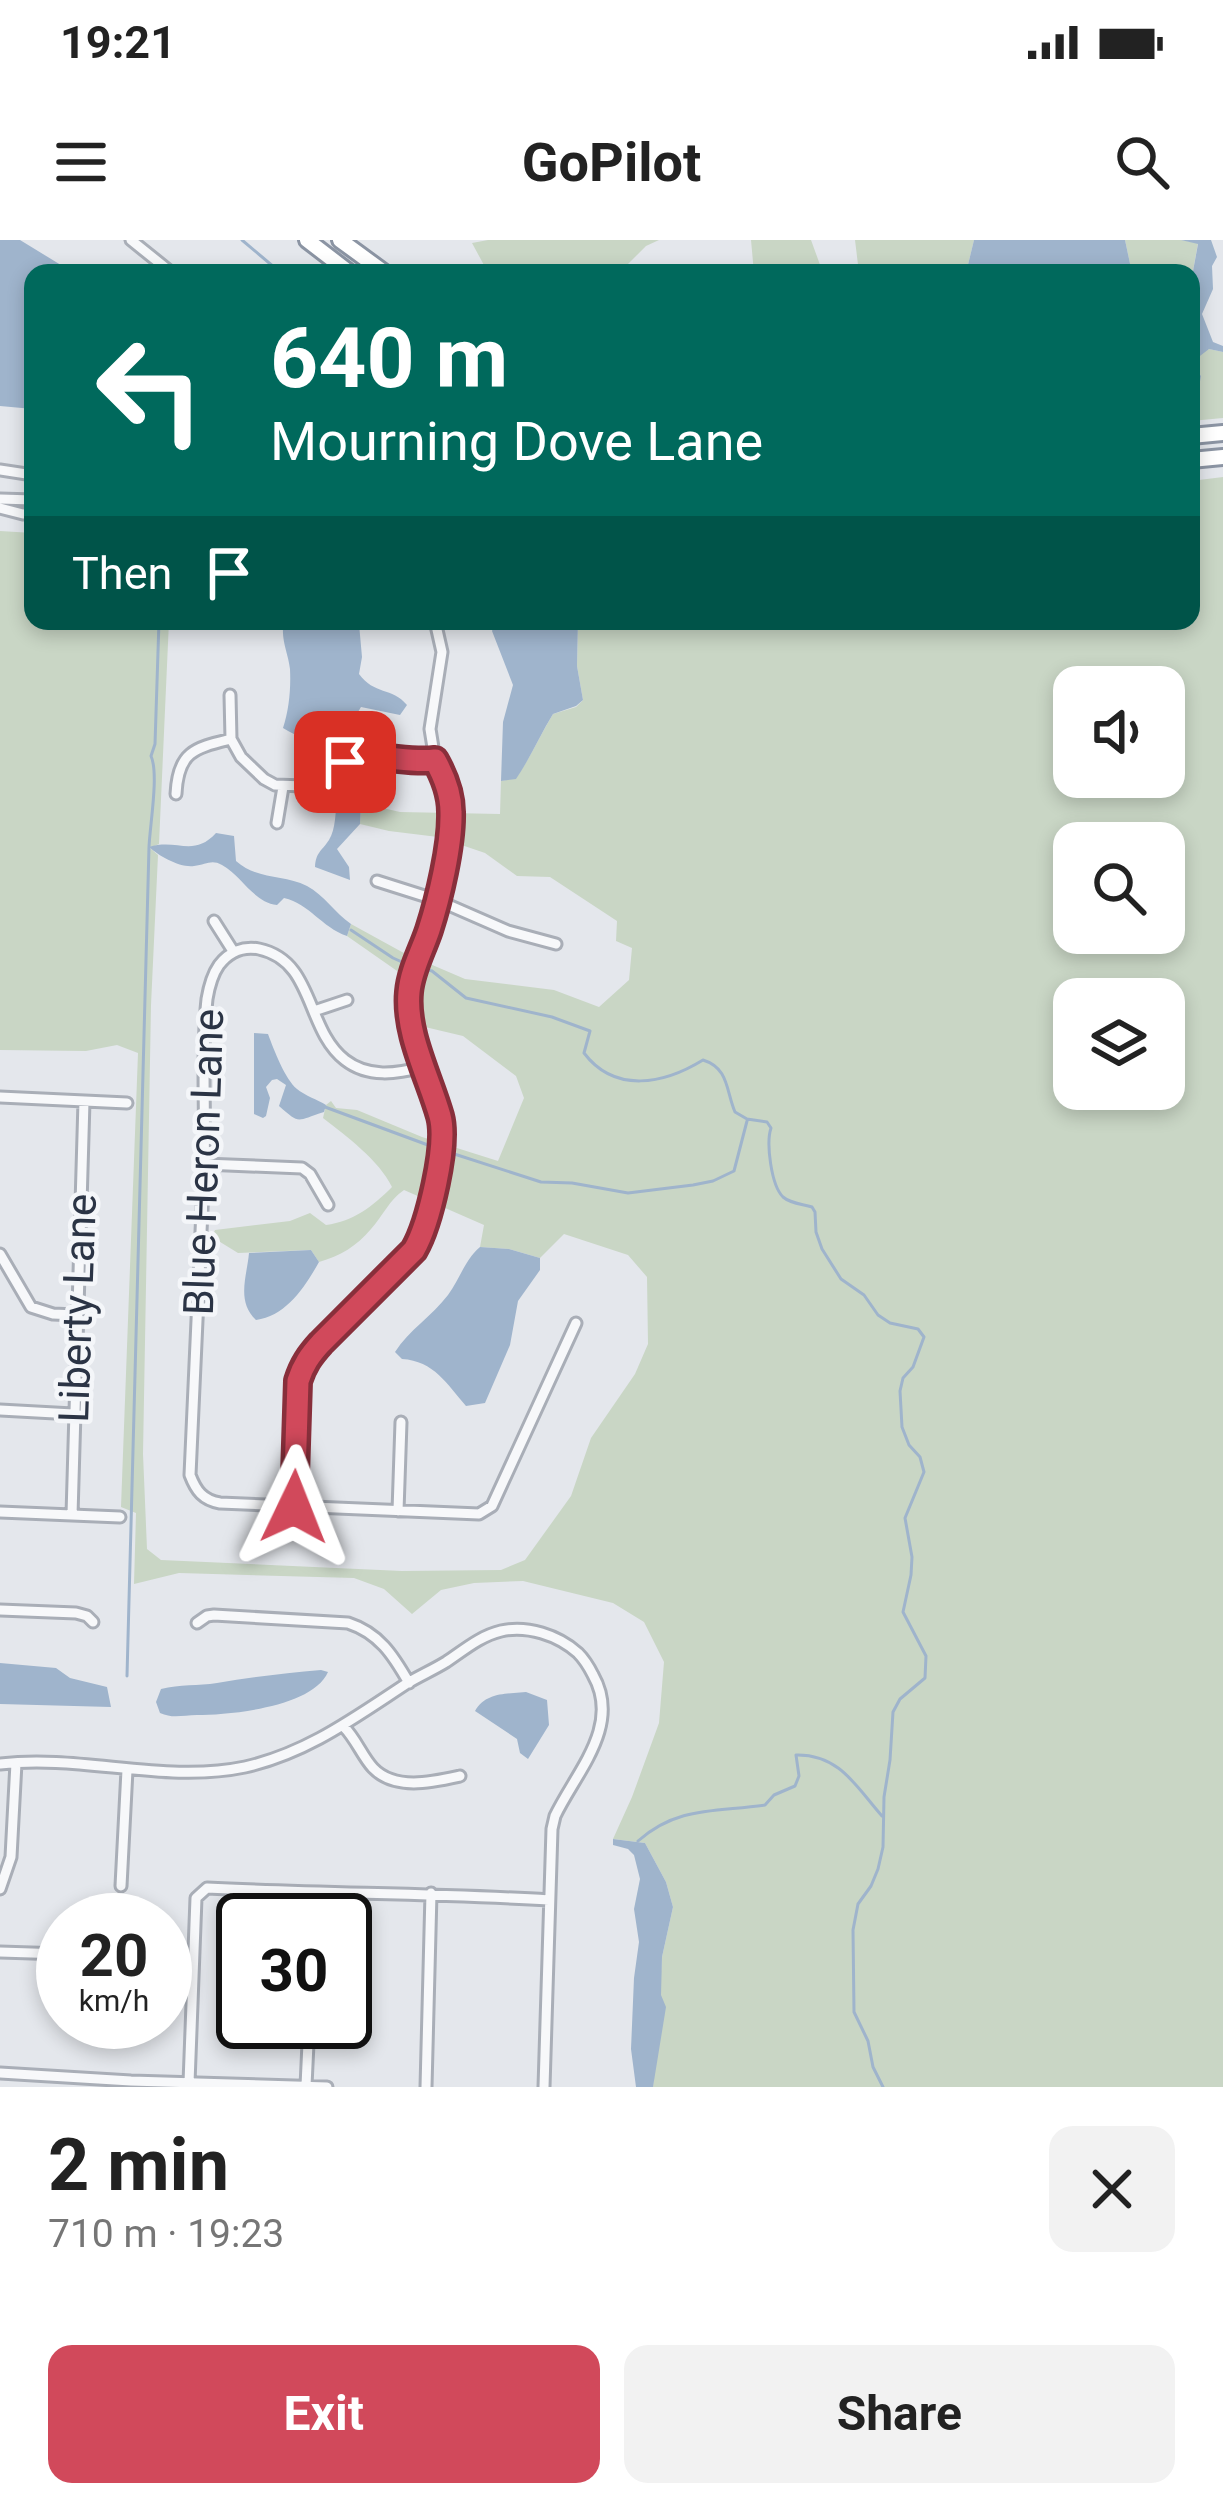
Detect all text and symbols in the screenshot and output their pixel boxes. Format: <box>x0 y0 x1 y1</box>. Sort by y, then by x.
text: 19:21 <box>60 16 176 69</box>
icon: menu <box>48 129 114 195</box>
icon: search <box>1109 129 1175 195</box>
text: GoPilot <box>522 131 701 194</box>
text: 640 m <box>270 309 508 408</box>
icon: left <box>72 312 228 468</box>
text: Mourning Dove Lane <box>270 410 763 473</box>
icon: arrive <box>196 540 262 606</box>
text: Then <box>72 547 172 600</box>
map controls <box>1053 666 1185 1110</box>
button: sound <box>1053 666 1185 798</box>
pin <box>294 711 396 813</box>
icon: arrive <box>312 729 378 795</box>
button: search <box>1053 822 1185 954</box>
button: layers <box>1053 978 1185 1110</box>
street label: Blue Heron Lane <box>174 1008 233 1316</box>
street label: Liberty Lane <box>49 1193 106 1423</box>
position arrow <box>231 1444 357 1570</box>
speed limit sign: 30 <box>216 1893 372 2049</box>
text: 20 <box>80 1920 148 1991</box>
text: km/h <box>79 1983 149 2018</box>
text: 2 min <box>48 2123 229 2208</box>
button: close <box>1049 2126 1175 2252</box>
text: 710 m · 19:23 <box>48 2211 284 2257</box>
button: Exit <box>48 2345 600 2483</box>
button: Share <box>624 2345 1175 2483</box>

